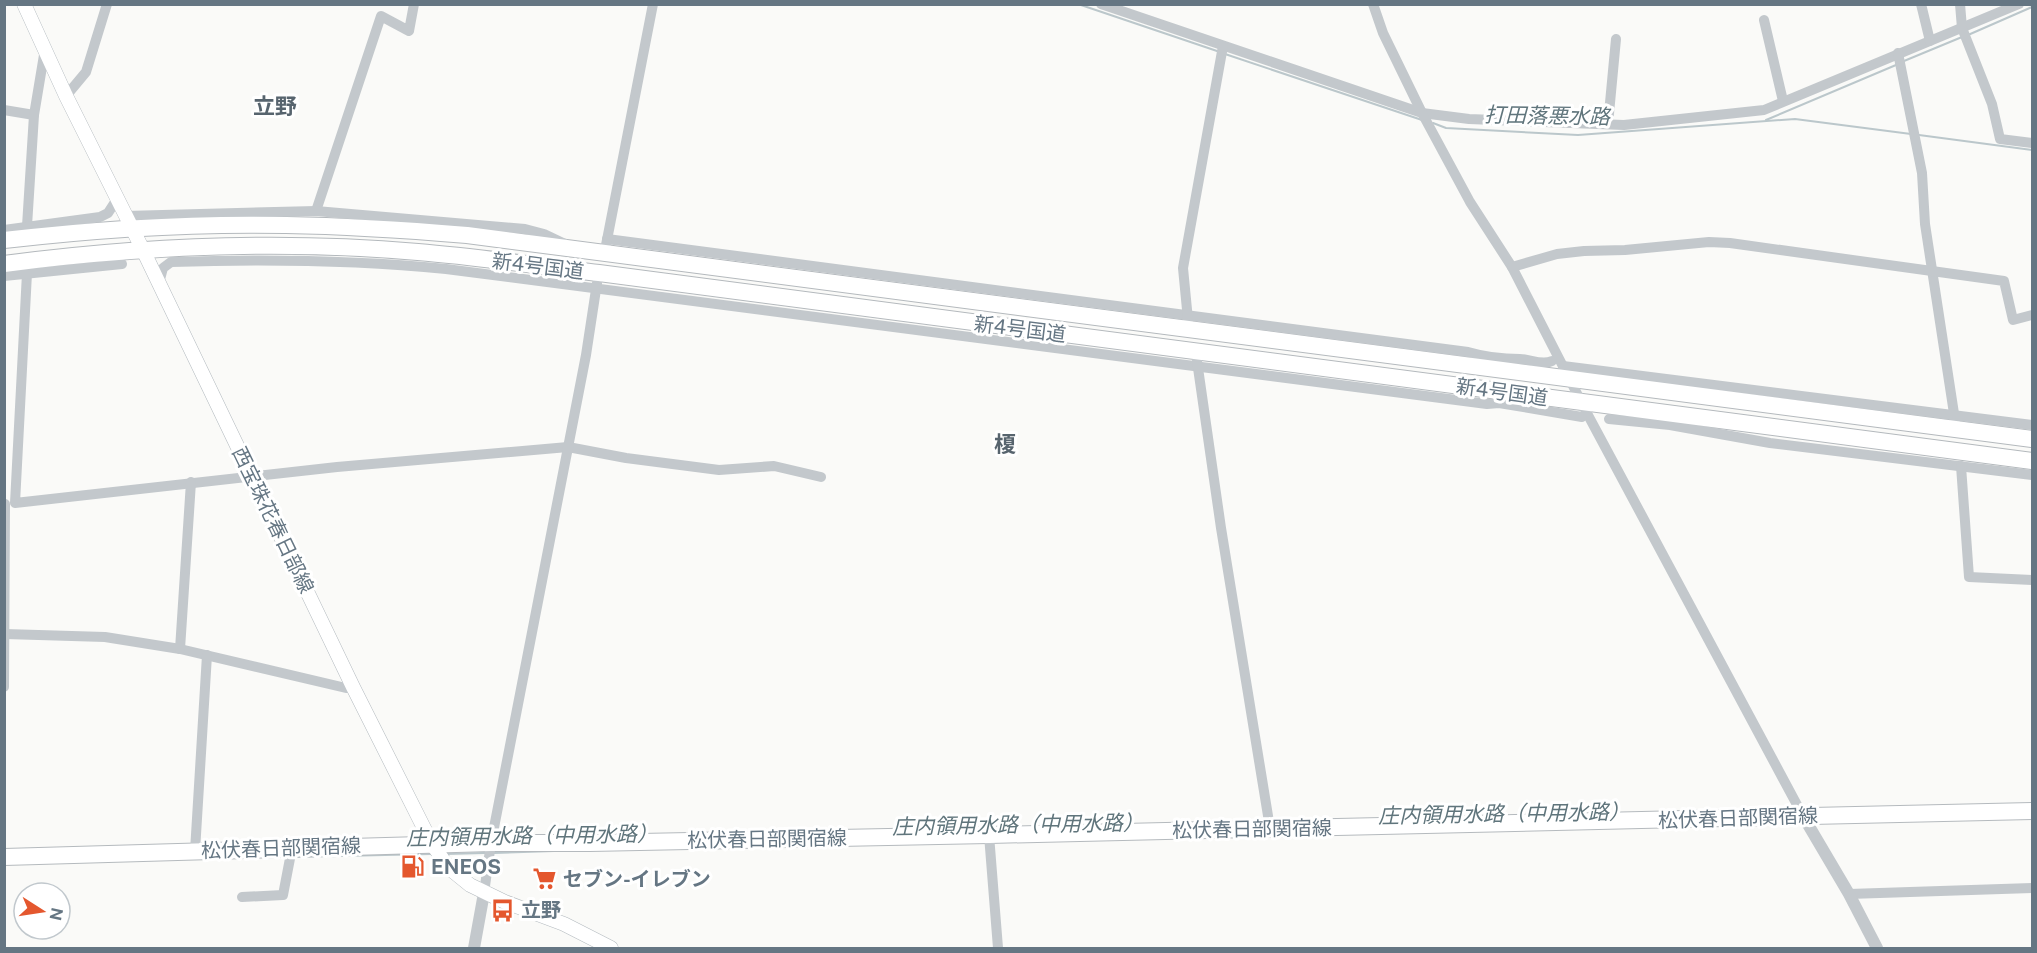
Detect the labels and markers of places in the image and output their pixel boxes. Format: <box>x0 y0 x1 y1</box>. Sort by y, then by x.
fuel station icon: ENEOS <box>400 854 426 880</box>
place label: ENEOS <box>431 855 501 879</box>
supermarket icon: セブン-イレブン <box>532 866 558 892</box>
place label: セブン-イレブン <box>563 867 711 891</box>
bus stop icon: 立野 <box>490 897 516 923</box>
place label: 立野 <box>521 898 561 922</box>

